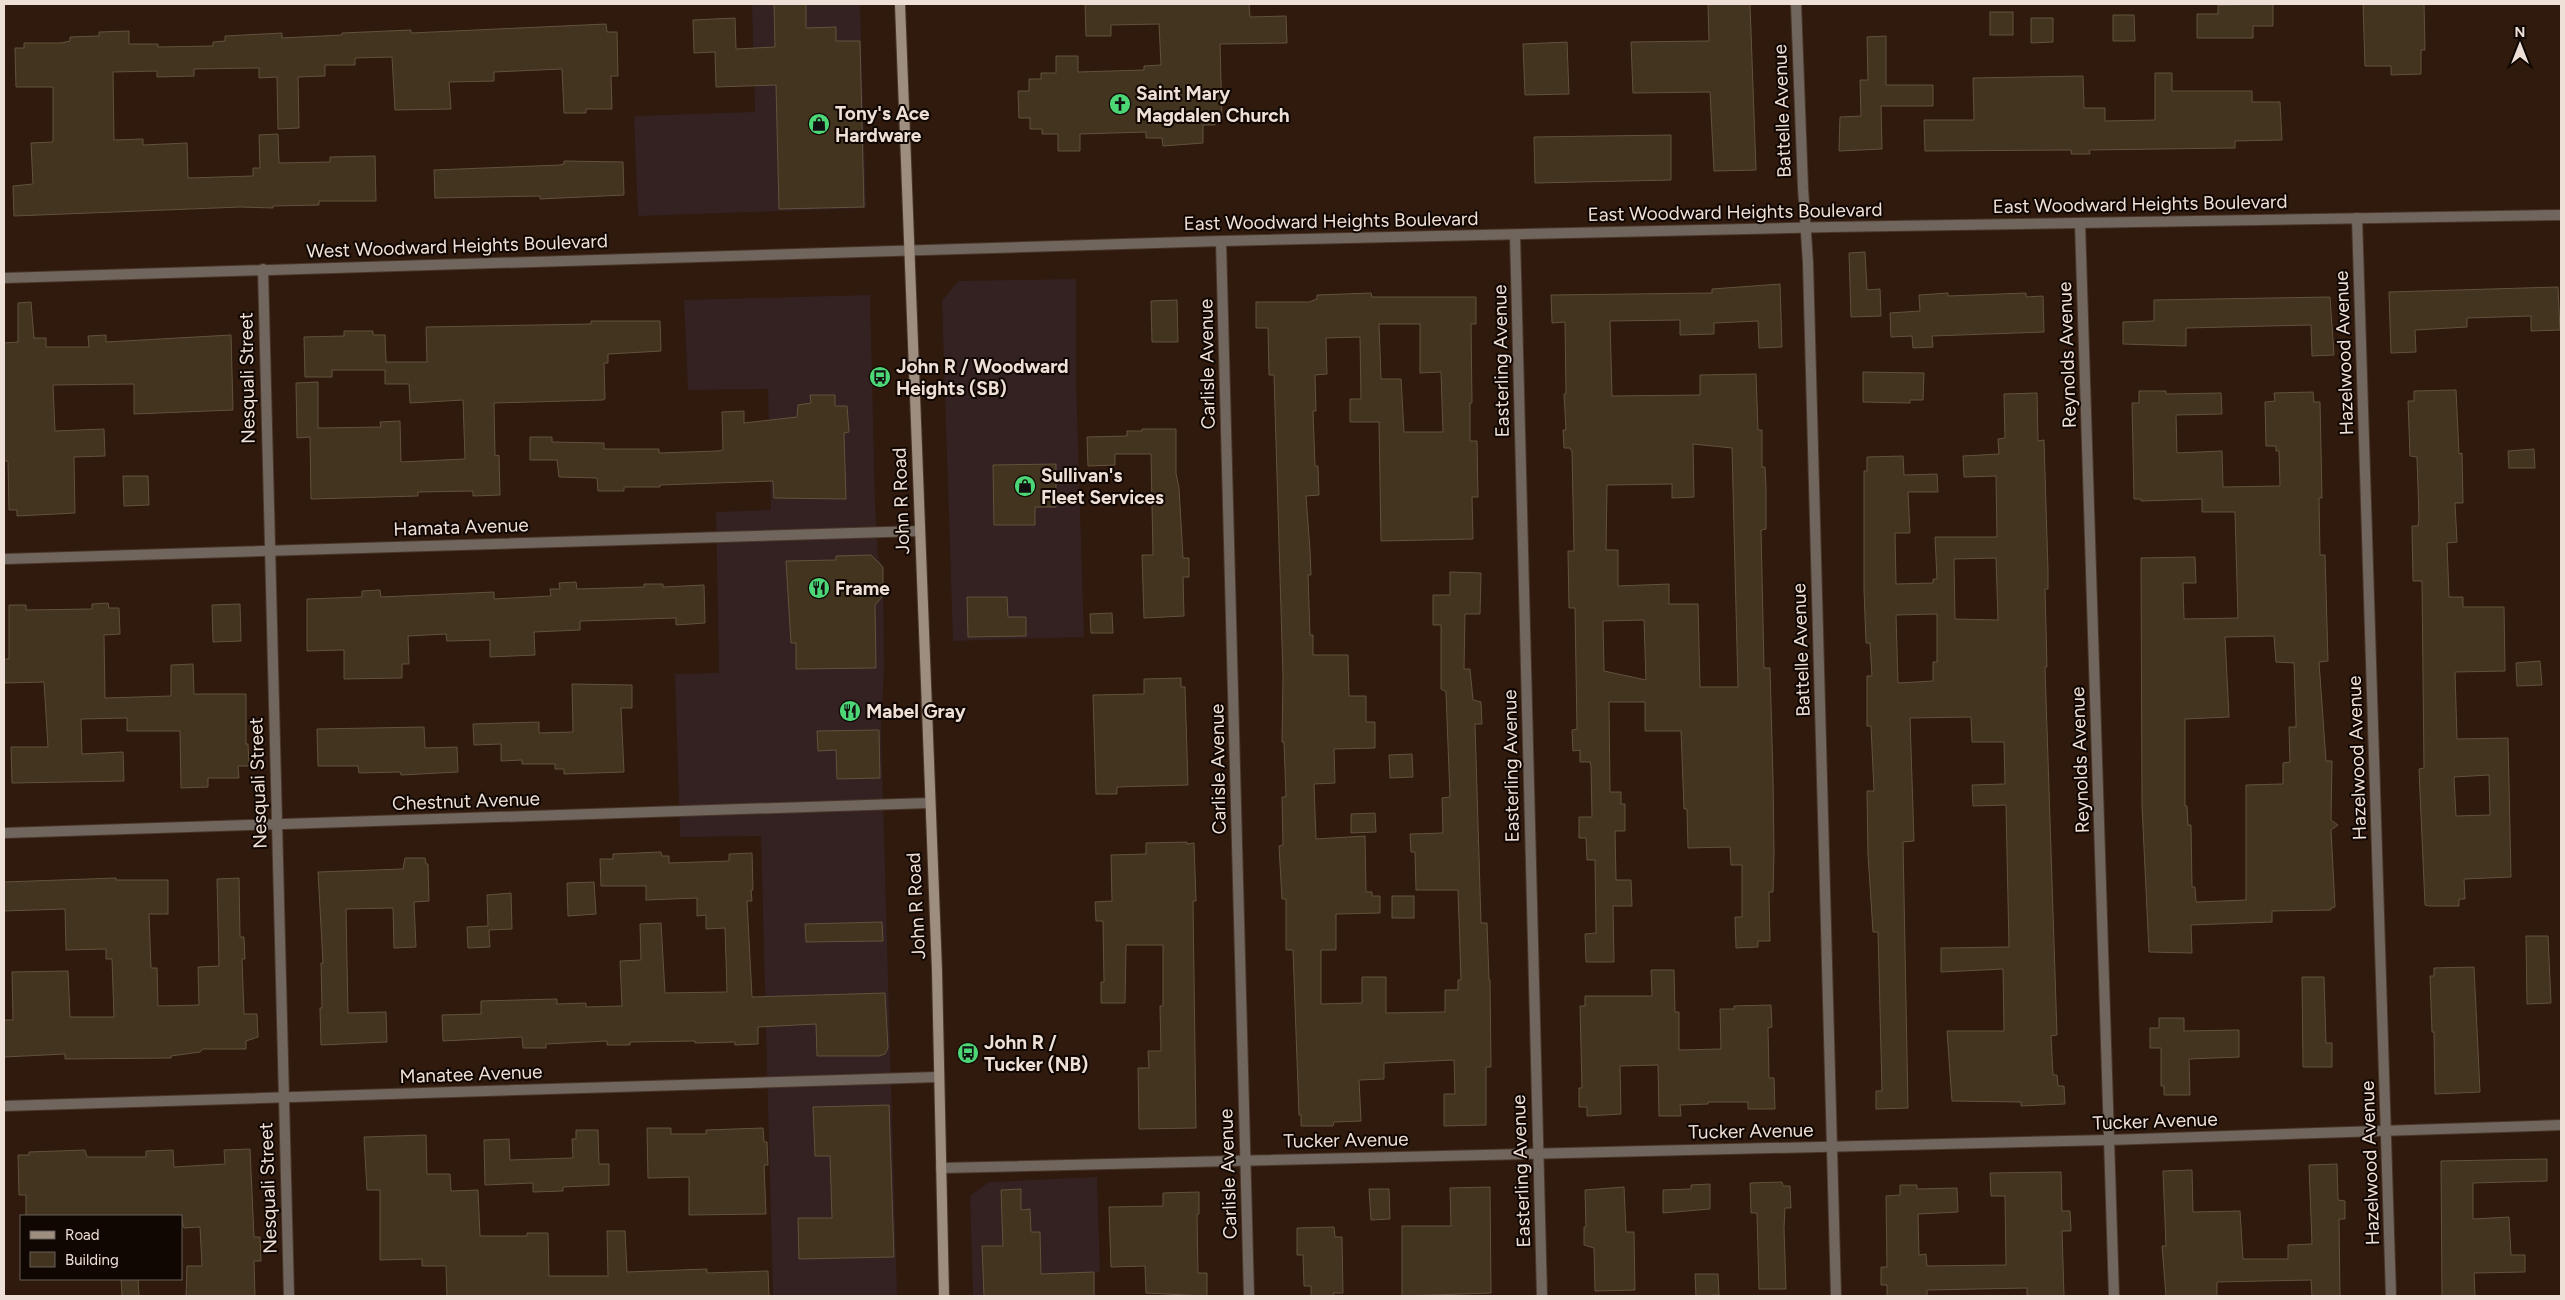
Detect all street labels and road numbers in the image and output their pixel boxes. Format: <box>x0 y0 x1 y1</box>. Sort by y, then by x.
street label: Battelle Avenue <box>1768 44 1796 178</box>
street label: East Woodward Heights Boulevard <box>1992 190 2288 218</box>
street label: East Woodward Heights Boulevard <box>1587 198 1883 226</box>
street label: East Woodward Heights Boulevard <box>1183 207 1479 235</box>
street label: West Woodward Heights Boulevard <box>306 229 608 263</box>
street label: Hazelwood Avenue <box>2330 270 2358 436</box>
street label: Reynolds Avenue <box>2053 281 2081 429</box>
street label: Easterling Avenue <box>1488 284 1514 438</box>
street label: Carlisle Avenue <box>1194 298 1220 430</box>
street label: Nesquali Street <box>234 312 260 444</box>
street label: John R Road <box>888 447 914 555</box>
street label: Hamata Avenue <box>393 513 529 541</box>
street label: Battelle Avenue <box>1787 583 1815 717</box>
street label: Hazelwood Avenue <box>2343 675 2371 841</box>
street label: Reynolds Avenue <box>2066 686 2094 834</box>
street label: Easterling Avenue <box>1498 689 1524 843</box>
street label: Carlisle Avenue <box>1205 703 1231 835</box>
street label: Nesquali Street <box>244 717 272 849</box>
street label: Chestnut Avenue <box>392 787 540 815</box>
street label: John R Road <box>902 852 930 960</box>
street label: Manatee Avenue <box>399 1060 543 1088</box>
street label: Hazelwood Avenue <box>2356 1080 2384 1246</box>
street label: Easterling Avenue <box>1507 1094 1535 1248</box>
street label: Tucker Avenue <box>2092 1107 2218 1135</box>
street label: Carlisle Avenue <box>1214 1108 1242 1240</box>
street label: Tucker Avenue <box>1688 1118 1814 1144</box>
street label: Nesquali Street <box>254 1122 282 1254</box>
street label: Tucker Avenue <box>1283 1127 1409 1153</box>

